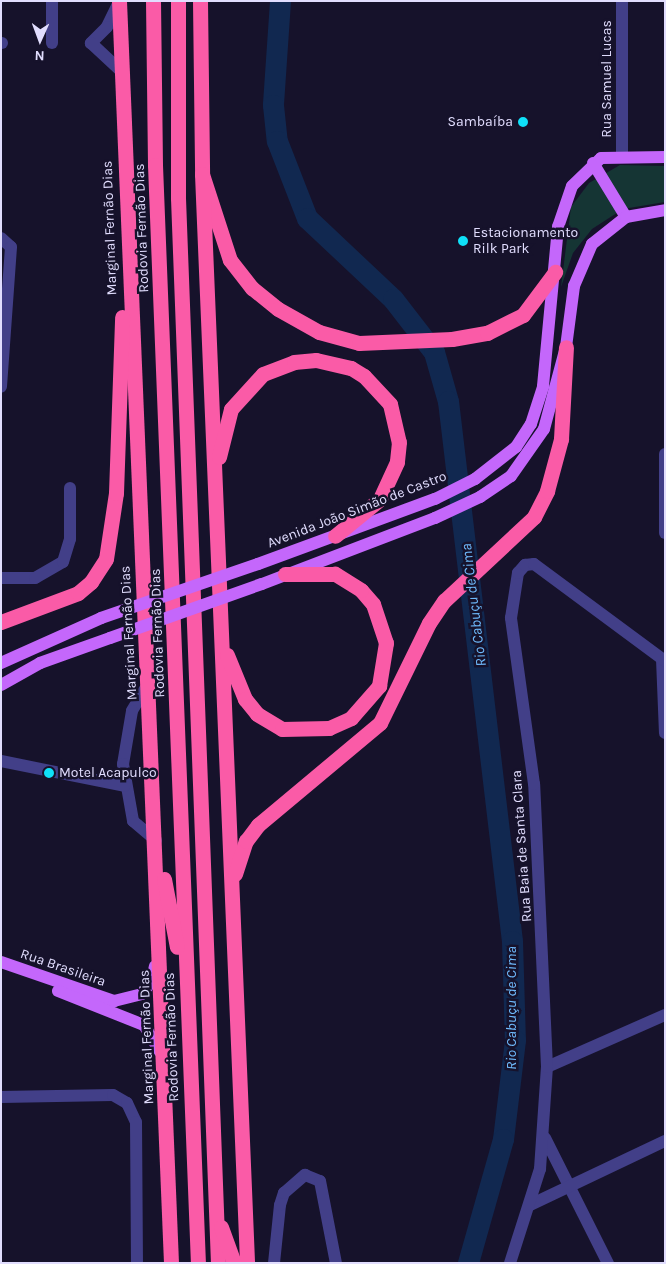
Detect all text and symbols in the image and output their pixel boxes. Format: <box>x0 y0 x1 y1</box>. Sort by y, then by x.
north arrow <box>15 15 65 65</box>
street label: Rua Samuel Lucas <box>599 20 615 138</box>
text: N <box>34 47 45 64</box>
place label: Sambaíba <box>448 114 513 130</box>
marker: Sambaíba <box>517 116 529 128</box>
street label: Marginal Fernão Dias <box>99 160 121 296</box>
street label: Rodovia Fernão Dias <box>131 163 153 293</box>
place label: Estacionamento Rilk Park <box>473 225 578 258</box>
marker: Estacionamento Rilk Park <box>457 235 469 247</box>
street label: Avenida João Simão de Castro <box>265 468 449 552</box>
water label: Rio Cabuçu de Cima <box>458 542 490 668</box>
street label: Marginal Fernão Dias <box>117 565 141 701</box>
street label: Rodovia Fernão Dias <box>147 568 169 698</box>
place label: Motel Acapulco <box>59 765 157 781</box>
marker: Motel Acapulco <box>43 767 55 779</box>
street label: Rua Baia de Santa Clara <box>508 769 536 923</box>
street label: Rua Brasileira <box>18 946 108 990</box>
water label: Rio Cabuçu de Cima <box>503 946 521 1070</box>
street label: Marginal Fernão Dias <box>136 969 158 1105</box>
street label: Rodovia Fernão Dias <box>161 972 183 1102</box>

